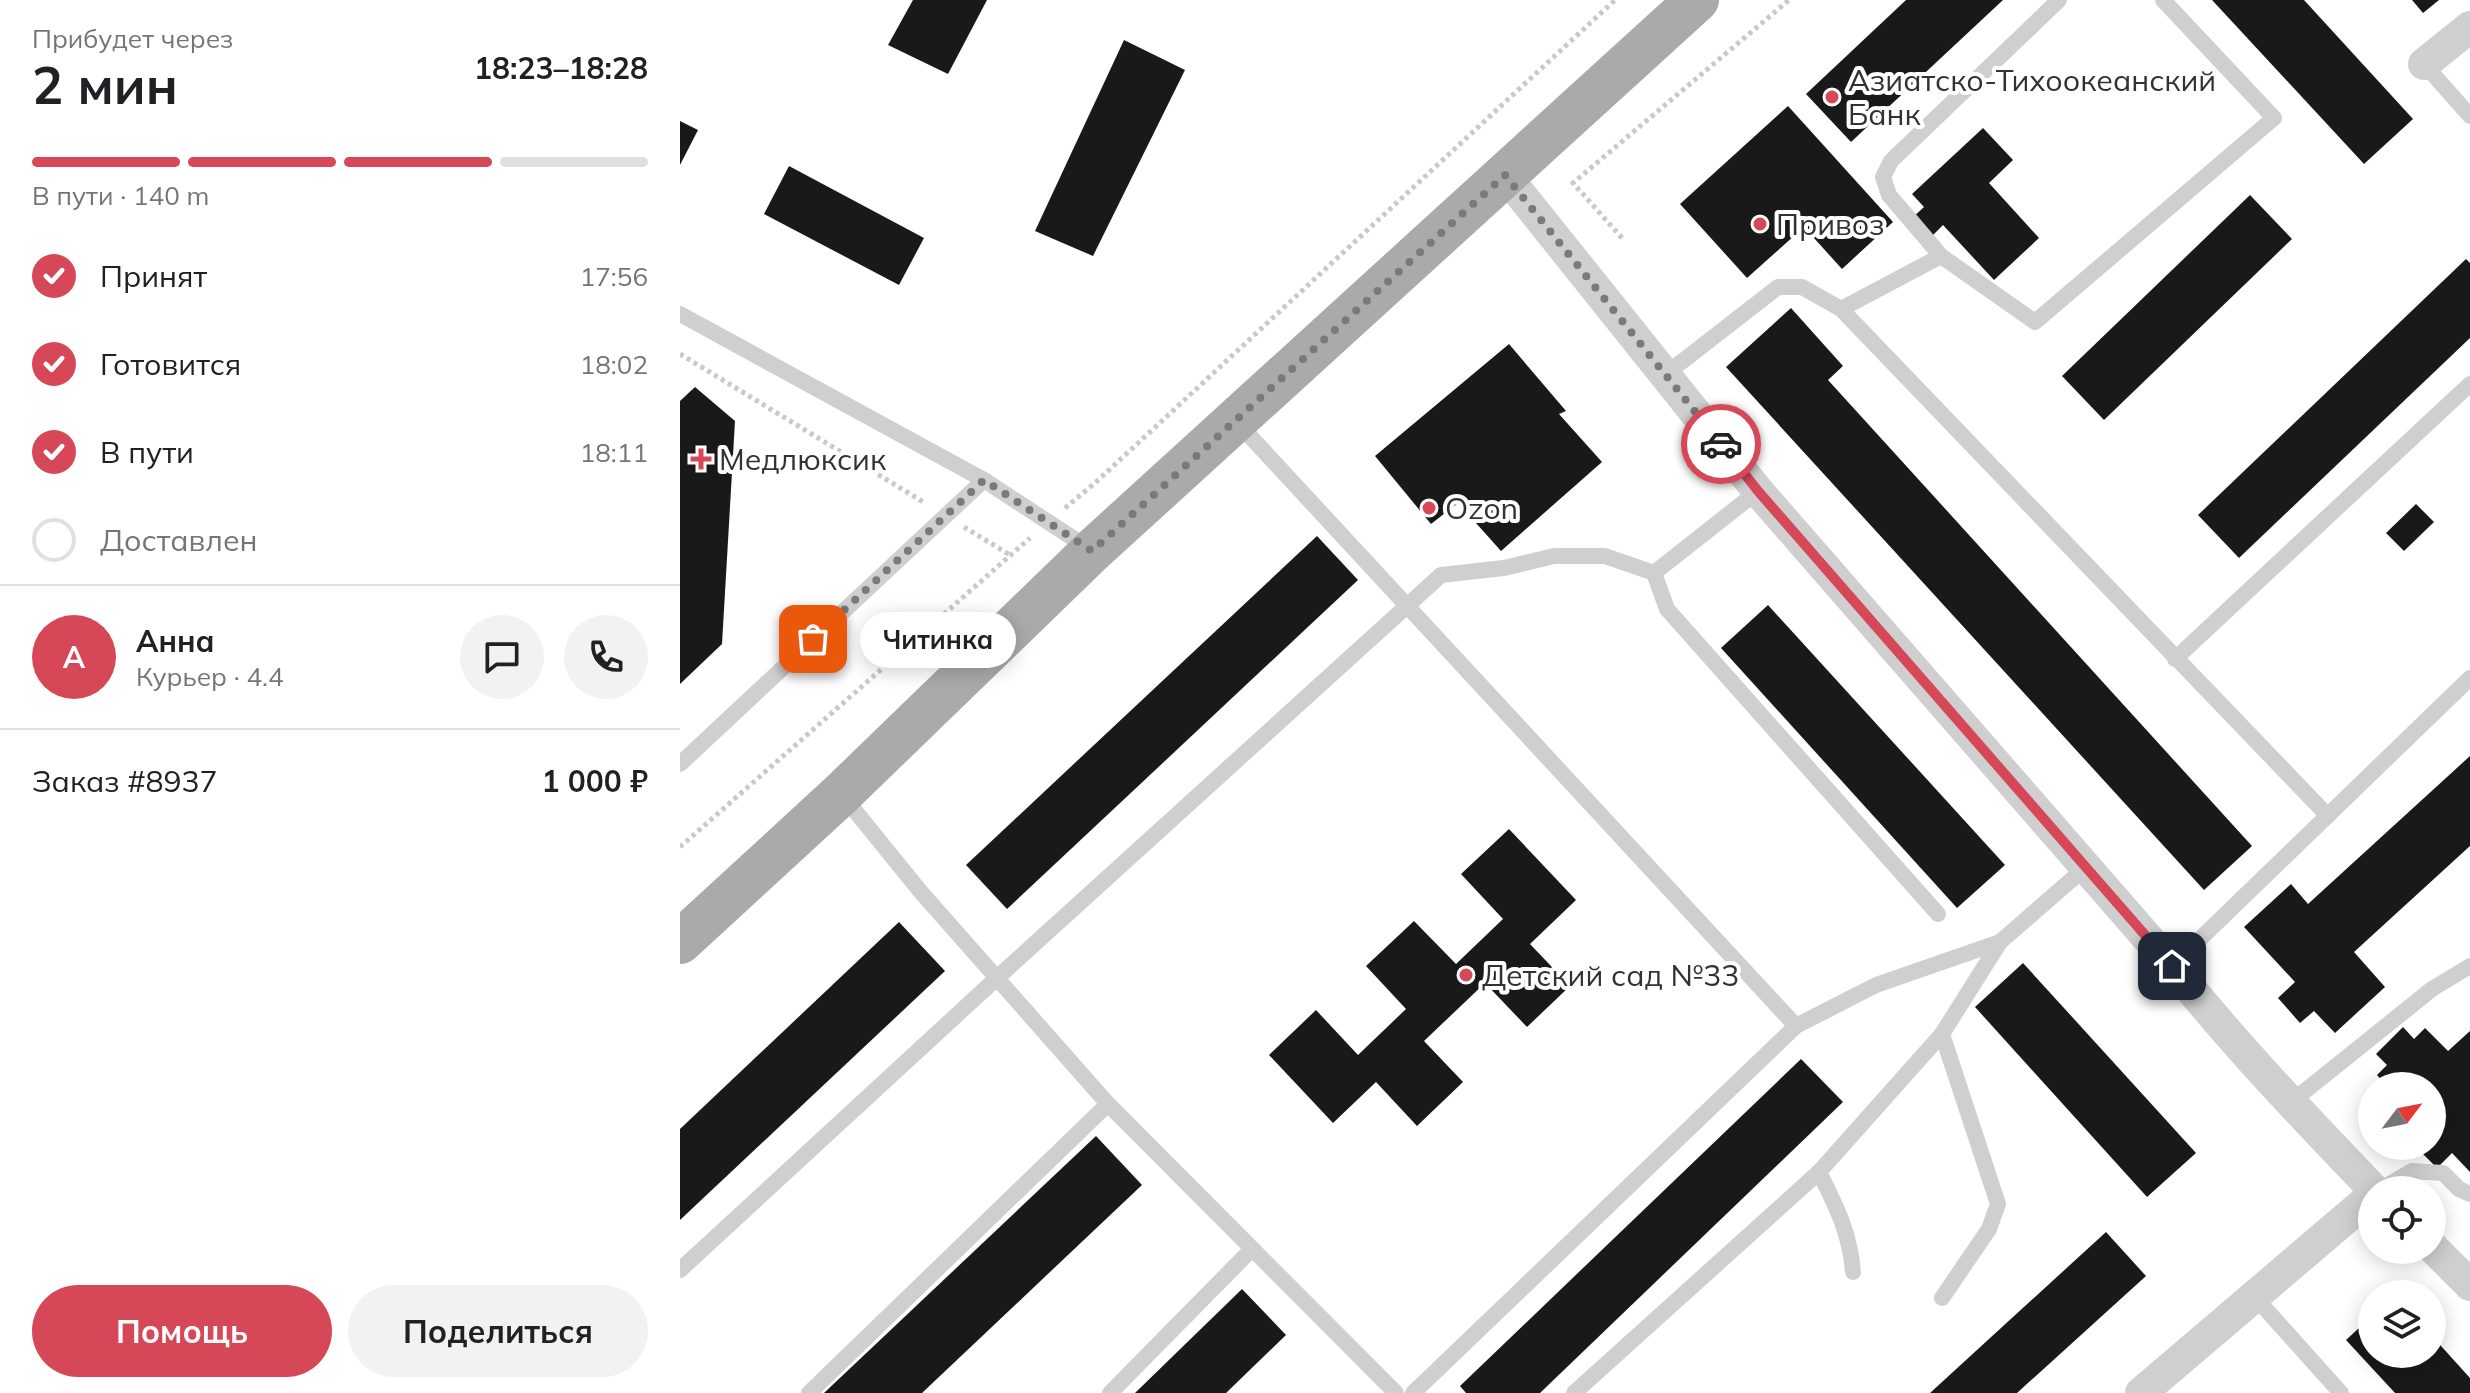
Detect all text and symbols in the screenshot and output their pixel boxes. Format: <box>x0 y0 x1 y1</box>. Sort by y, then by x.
text: Прибудет через <box>32 22 233 55</box>
text: 18:23–18:28 <box>474 49 648 87</box>
text: 2 мин <box>32 52 178 117</box>
place label: Азиатско-Тихоокеанский Банк <box>1848 61 2216 133</box>
marker: Азиатско-Тихоокеанский Банк <box>1823 88 1841 106</box>
text: В пути · 140 m <box>32 179 209 212</box>
place label: Привоз <box>1776 205 1885 243</box>
marker: Привоз <box>1751 215 1769 233</box>
icon: check <box>32 254 76 298</box>
text: Принят <box>100 257 207 295</box>
text: 17:56 <box>580 260 648 293</box>
icon: check <box>32 342 76 386</box>
text: Готовится <box>100 345 241 383</box>
text: 18:02 <box>580 348 648 381</box>
courier <box>1681 404 1761 484</box>
icon: car <box>1699 422 1743 466</box>
icon: check <box>32 430 76 474</box>
text: В пути <box>100 433 194 471</box>
text: 18:11 <box>580 436 648 469</box>
place label: Медлюксик <box>719 440 887 478</box>
marker: Медлюксик <box>690 448 712 470</box>
place label: Ozon <box>1445 489 1518 527</box>
marker: Ozon <box>1420 499 1438 517</box>
text: Доставлен <box>100 521 258 559</box>
pin <box>779 605 847 673</box>
callout: Читинка <box>861 611 1017 667</box>
button: chat <box>460 615 544 699</box>
button: phone <box>564 615 648 699</box>
icon: bag <box>791 617 835 661</box>
text: Анна <box>136 622 215 660</box>
text: Читинка <box>883 623 993 656</box>
text: А <box>63 638 85 676</box>
text: Курьер · 4.4 <box>136 660 284 693</box>
text: Заказ #8937 <box>32 762 217 800</box>
text: 1 000 ₽ <box>542 762 648 800</box>
pin <box>2138 932 2206 1000</box>
icon: home <box>2150 944 2194 988</box>
place label: Детский сад №33 <box>1482 956 1739 994</box>
marker: Детский сад №33 <box>1457 966 1475 984</box>
north arrow <box>2358 1072 2446 1160</box>
map controls <box>2358 1072 2446 1368</box>
button: locate <box>2358 1176 2446 1264</box>
button: layers <box>2358 1280 2446 1368</box>
button: Помощь <box>32 1285 332 1377</box>
button: Поделиться <box>348 1285 648 1377</box>

